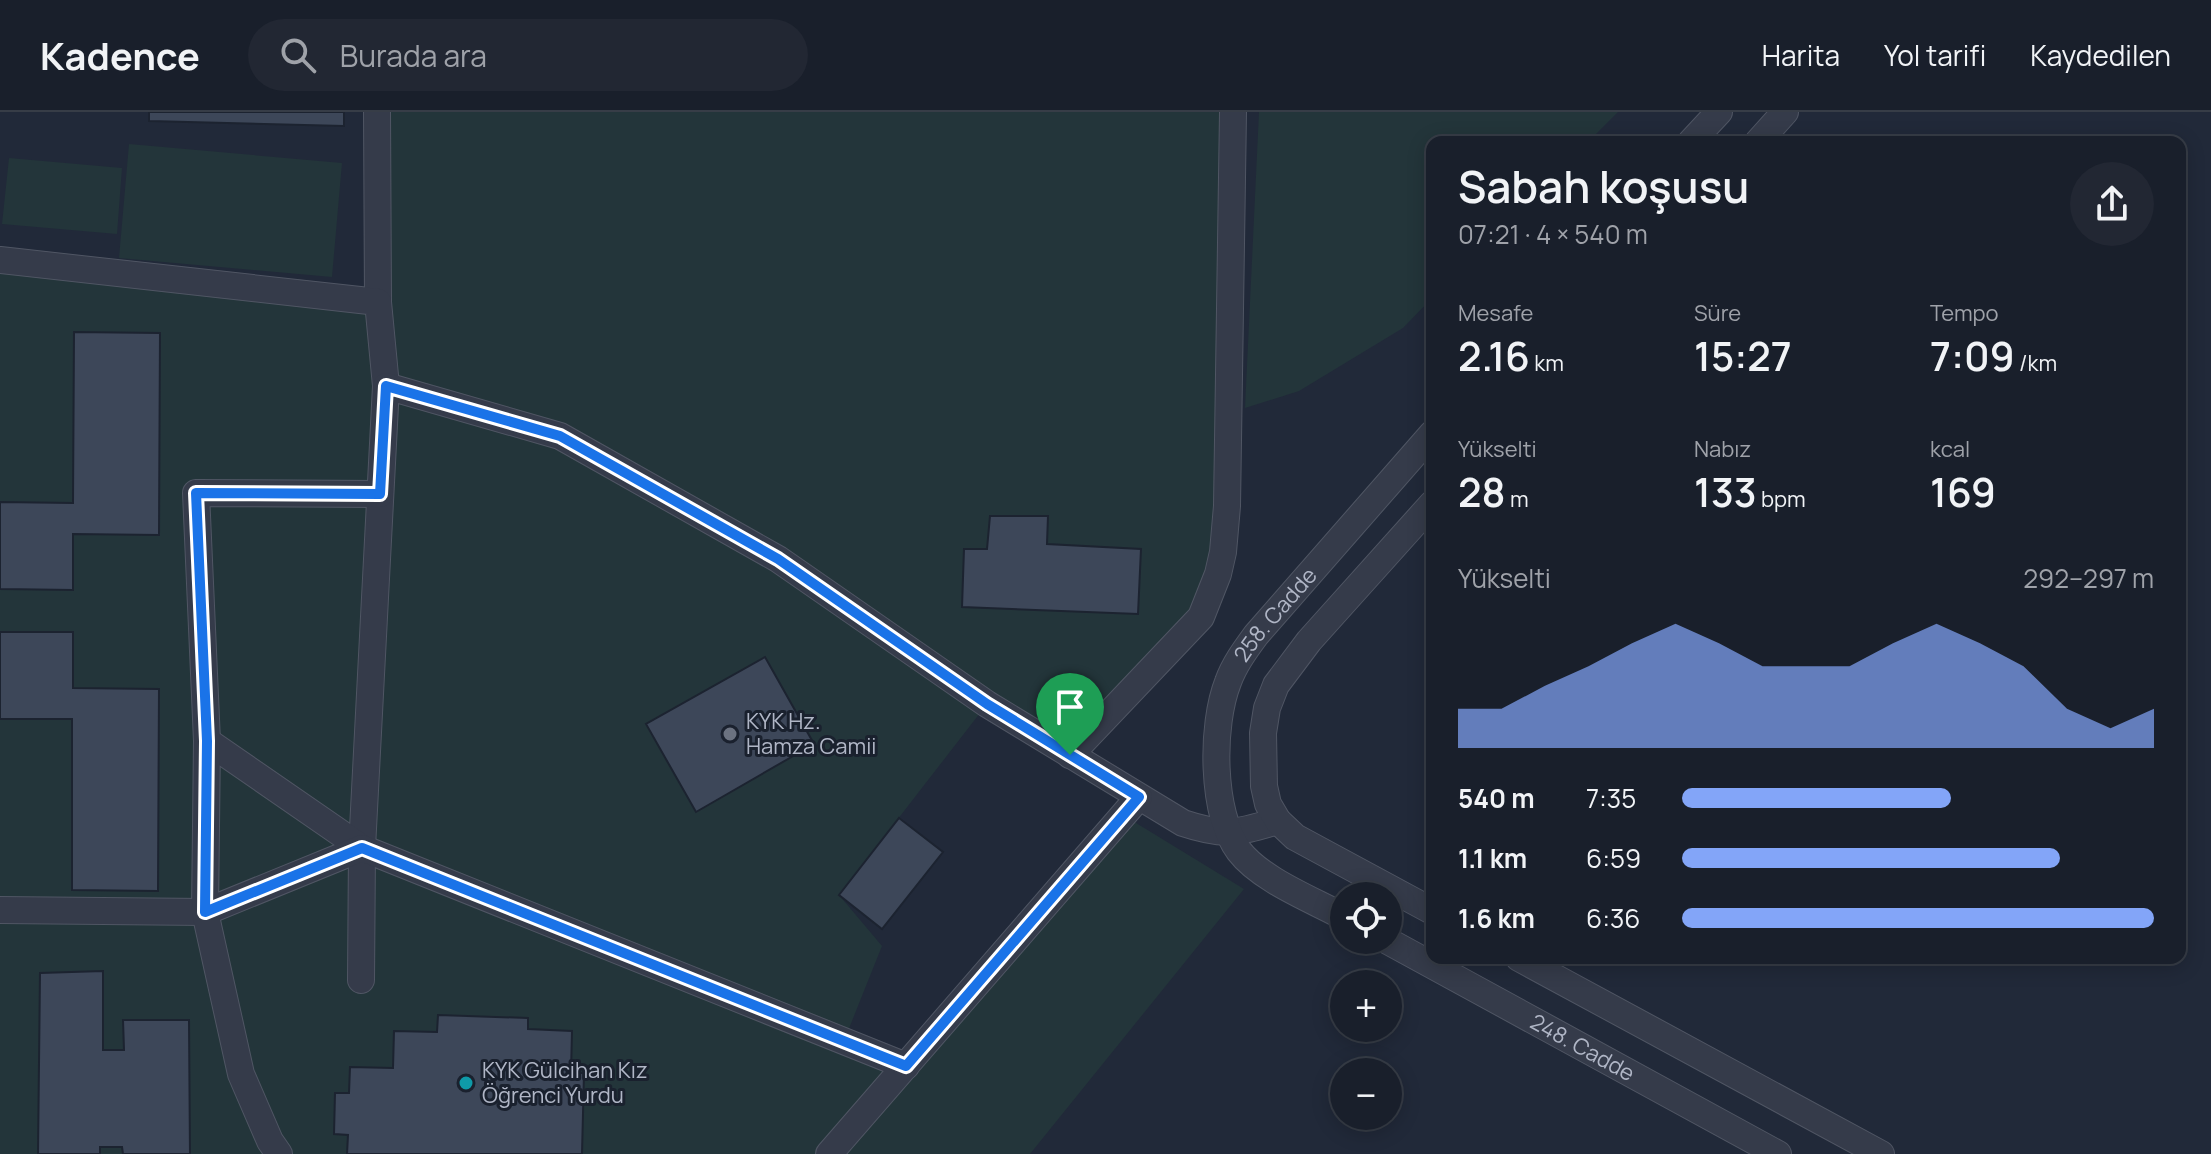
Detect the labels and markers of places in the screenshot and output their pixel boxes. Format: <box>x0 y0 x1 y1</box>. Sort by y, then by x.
pin <box>1036 673 1104 755</box>
place label: KYK Hz. Hamza Camii <box>746 706 876 761</box>
marker: KYK Hz. Hamza Camii <box>721 725 739 743</box>
place label: KYK Gülcihan Kız Öğrenci Yurdu <box>482 1055 648 1110</box>
marker: KYK Gülcihan Kız Öğrenci Yurdu <box>457 1074 475 1092</box>

